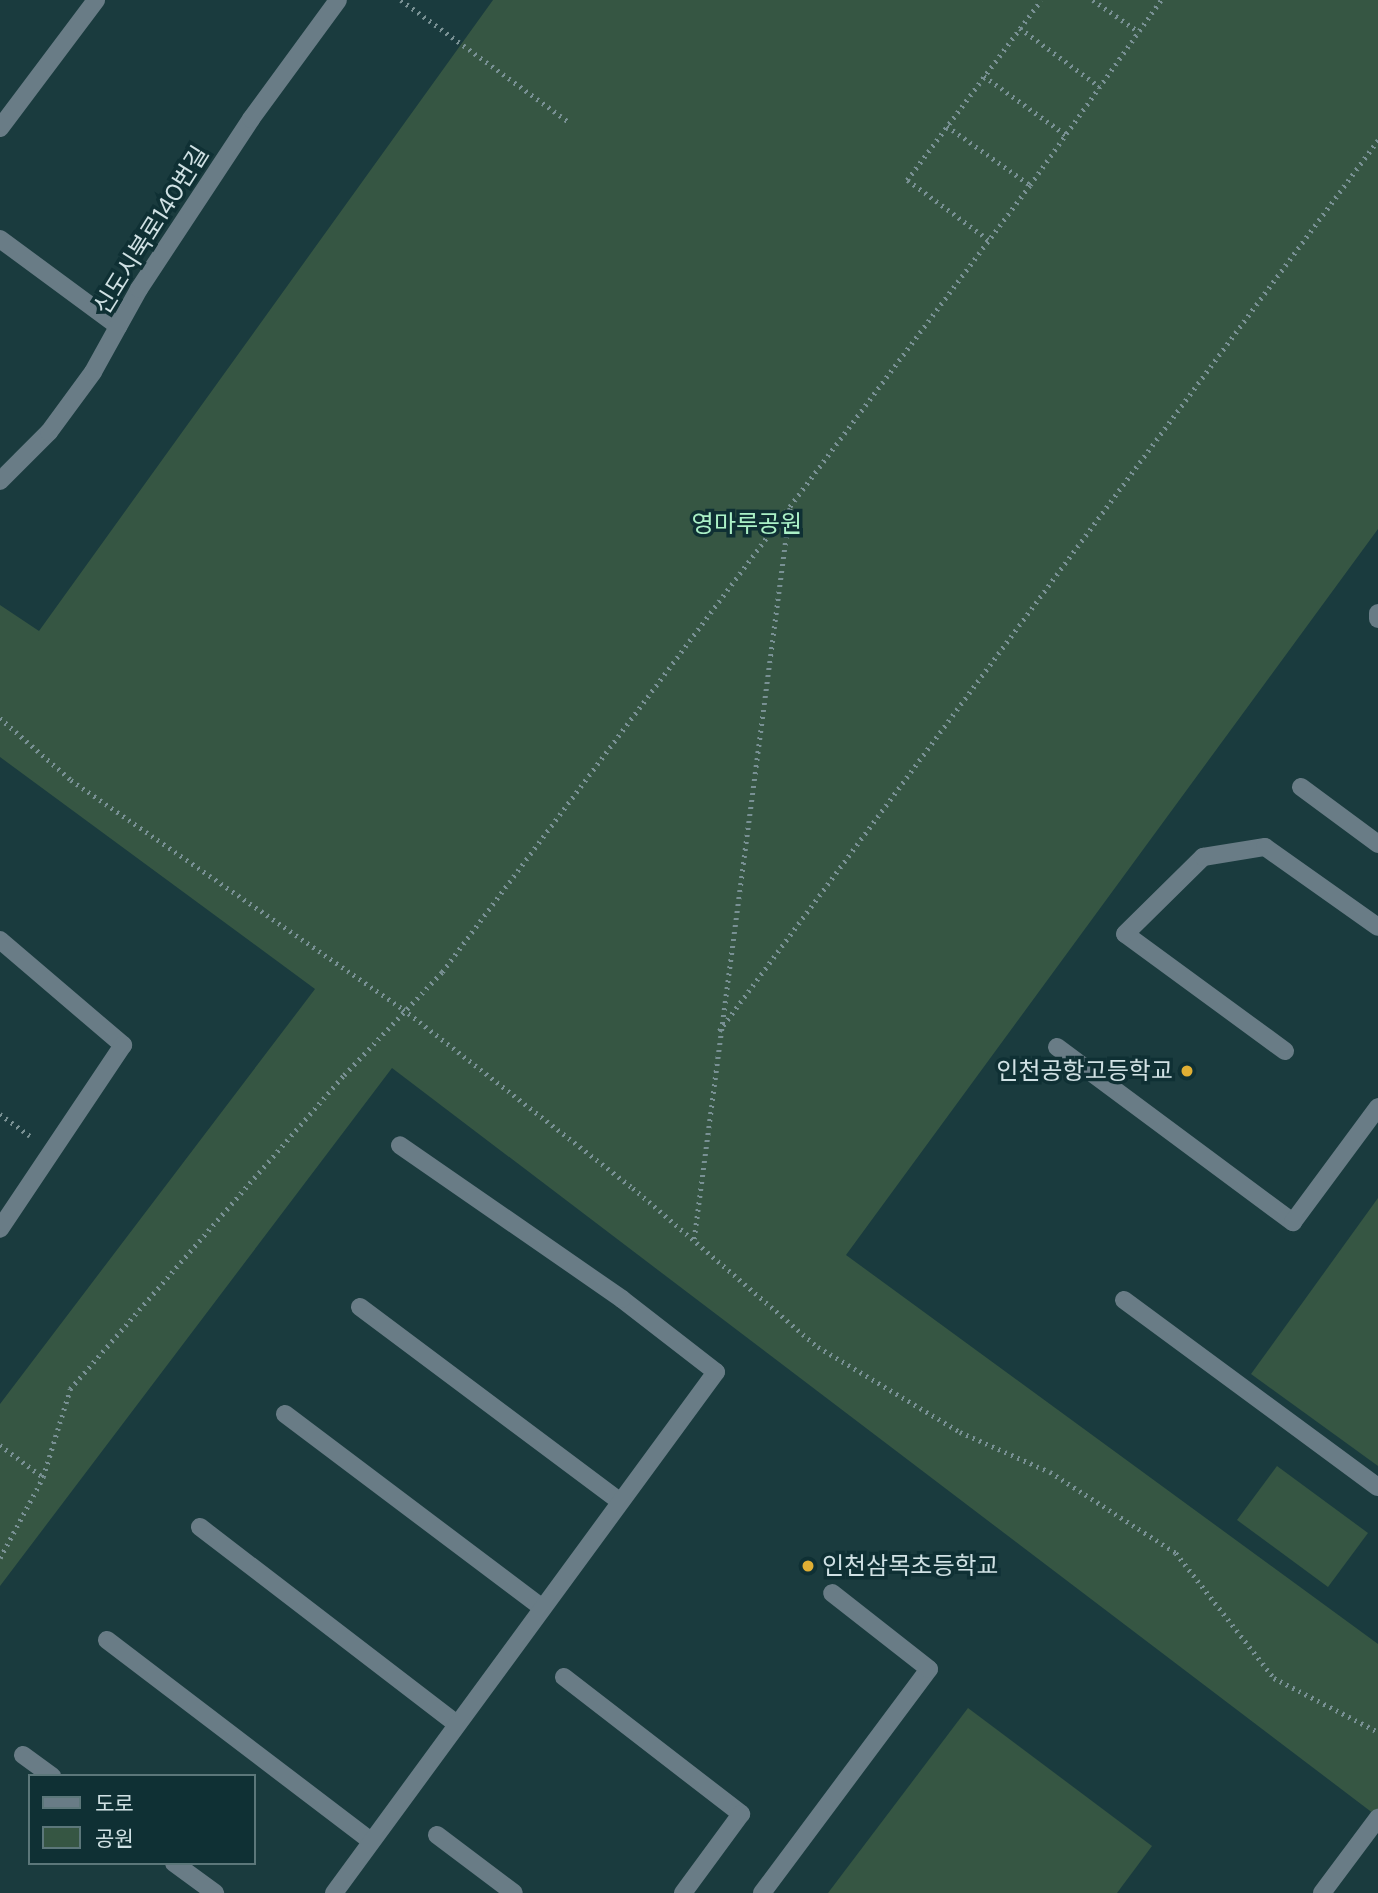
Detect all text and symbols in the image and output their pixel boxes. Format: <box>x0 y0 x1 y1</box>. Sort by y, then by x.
street label: 신도시북로140번길 <box>88 141 214 319</box>
park label: 영마루공원 <box>692 510 802 538</box>
place label: 인천공항고등학교 <box>996 1057 1173 1085</box>
marker: 인천공항고등학교 <box>1179 1063 1195 1079</box>
place label: 인천삼목초등학교 <box>822 1552 999 1580</box>
marker: 인천삼목초등학교 <box>800 1558 816 1574</box>
legend <box>28 1774 256 1865</box>
text: 도로 <box>95 1790 134 1818</box>
text: 공원 <box>95 1825 134 1853</box>

